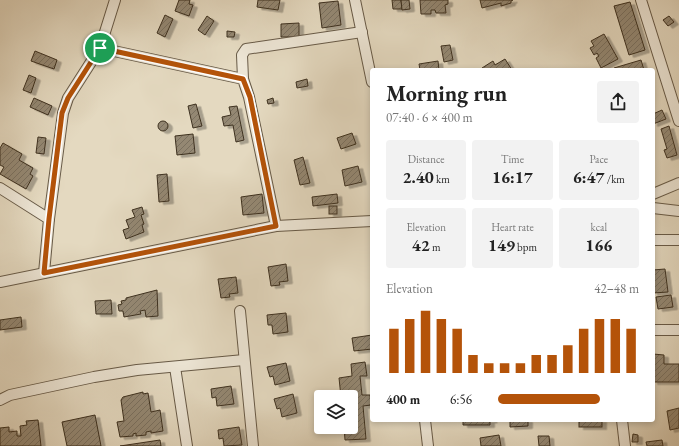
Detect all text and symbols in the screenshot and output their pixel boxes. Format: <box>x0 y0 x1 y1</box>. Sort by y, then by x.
pin <box>83 31 117 65</box>
icon: arrive <box>89 37 111 59</box>
text: Morning run <box>386 79 507 108</box>
button: share <box>597 81 639 123</box>
text: 07:40 · 6 × 400 m <box>386 109 473 126</box>
text: Distance <box>408 152 445 166</box>
text: Time <box>501 152 524 166</box>
text: Pace <box>590 152 608 166</box>
text: 2.40 <box>403 166 434 188</box>
text: 16:17 <box>492 166 533 188</box>
text: 6:47 <box>573 166 605 188</box>
text: km <box>434 172 450 186</box>
text: /km <box>605 172 625 186</box>
text: Elevation <box>406 220 446 234</box>
text: Heart rate <box>491 220 534 234</box>
text: kcal <box>591 220 607 234</box>
text: 42 <box>412 234 430 256</box>
text: 149 <box>488 234 515 256</box>
text: 166 <box>585 234 612 256</box>
text: m <box>430 240 441 254</box>
text: bpm <box>515 240 537 254</box>
text: Elevation <box>386 280 433 297</box>
text: 42–48 m <box>594 280 639 297</box>
map controls <box>314 390 358 434</box>
button: layers <box>314 390 358 434</box>
text: 400 m <box>386 391 420 408</box>
text: 6:56 <box>450 391 472 408</box>

